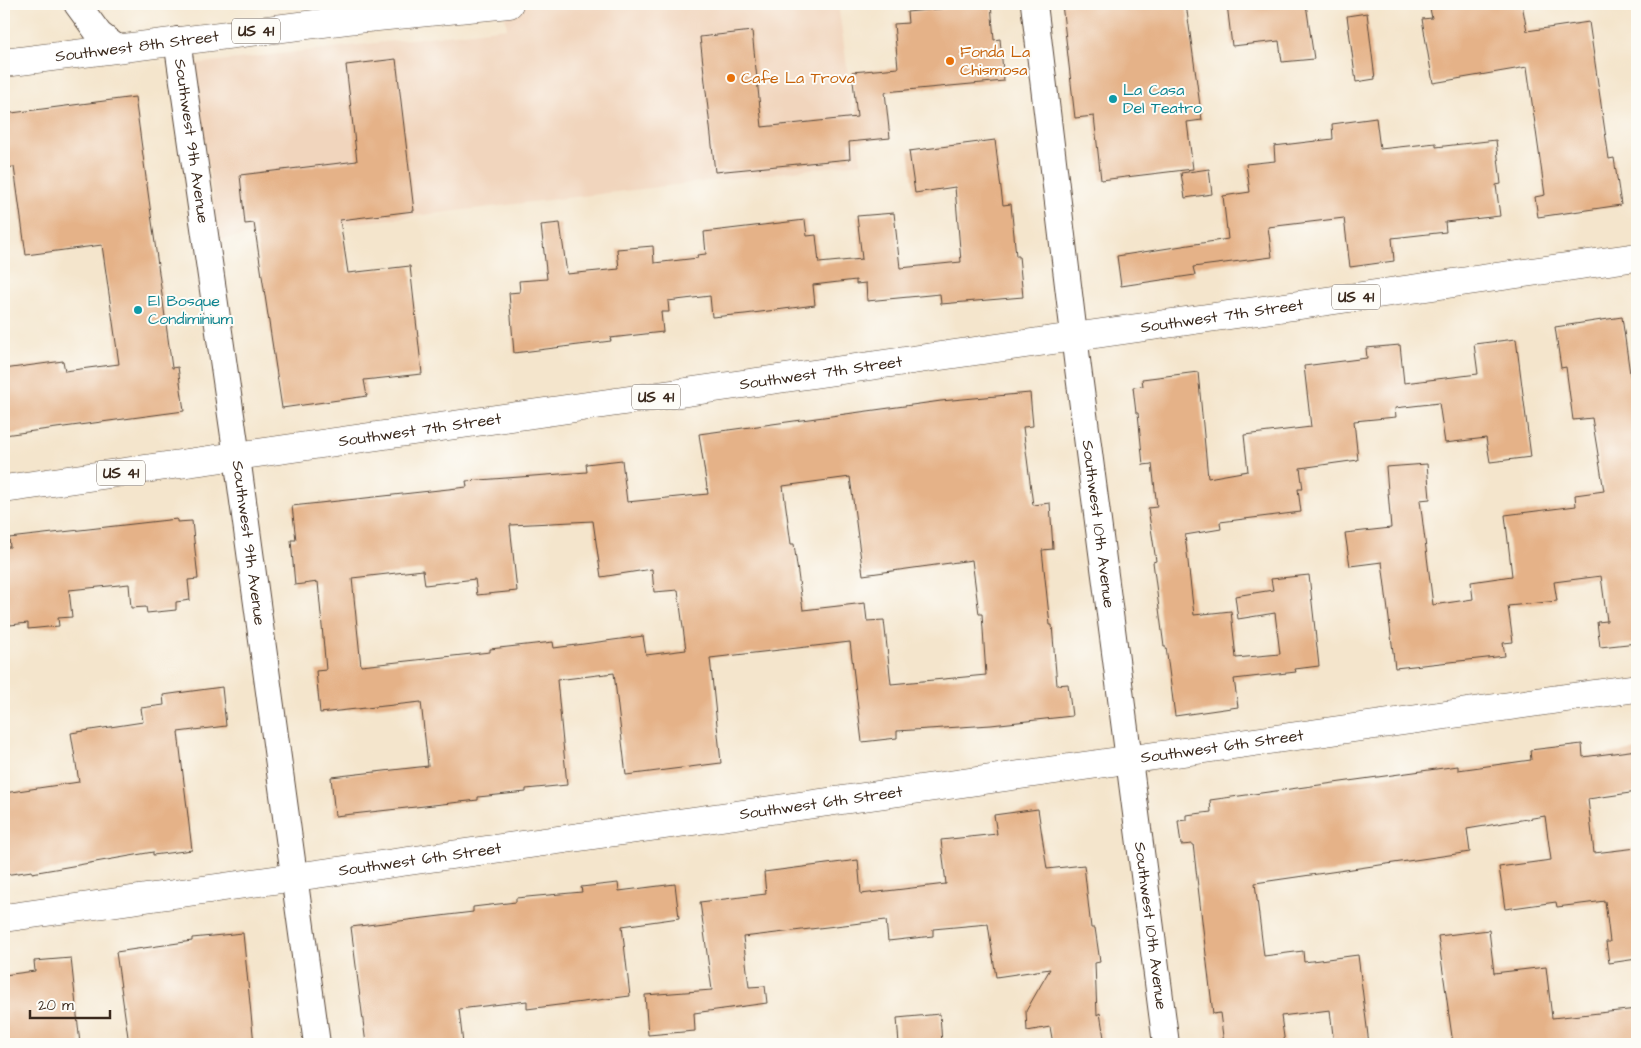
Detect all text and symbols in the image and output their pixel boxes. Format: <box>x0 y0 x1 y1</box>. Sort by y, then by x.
road number: US 41 <box>232 18 280 44</box>
street label: Southwest 8th Street <box>54 25 221 67</box>
place label: Fonda La Chismosa <box>960 41 1030 81</box>
marker: Fonda La Chismosa <box>944 55 956 67</box>
street label: Southwest 9th Avenue <box>169 57 214 225</box>
place label: Cafe La Trova <box>741 67 855 89</box>
marker: Cafe La Trova <box>725 72 737 84</box>
place label: La Casa Del Teatro <box>1123 79 1202 119</box>
marker: La Casa Del Teatro <box>1107 93 1119 105</box>
road number: US 41 <box>1332 284 1380 310</box>
place label: El Bosque Condiminium <box>148 290 233 330</box>
street label: Southwest 7th Street <box>1139 293 1305 338</box>
marker: El Bosque Condiminium <box>132 304 144 316</box>
street label: Southwest 7th Street <box>738 350 904 395</box>
road number: US 41 <box>632 384 680 410</box>
street label: Southwest 7th Street <box>337 407 503 452</box>
street label: Southwest 10th Avenue <box>1076 439 1120 610</box>
street label: Southwest 9th Avenue <box>227 459 271 627</box>
road number: US 41 <box>97 460 145 486</box>
street label: Southwest 6th Street <box>1139 724 1305 769</box>
street label: Southwest 6th Street <box>738 781 904 825</box>
street label: Southwest 6th Street <box>337 837 503 882</box>
street label: Southwest 10th Avenue <box>1129 840 1172 1011</box>
scale bar <box>30 988 110 1020</box>
text: 20 m <box>38 995 74 1016</box>

